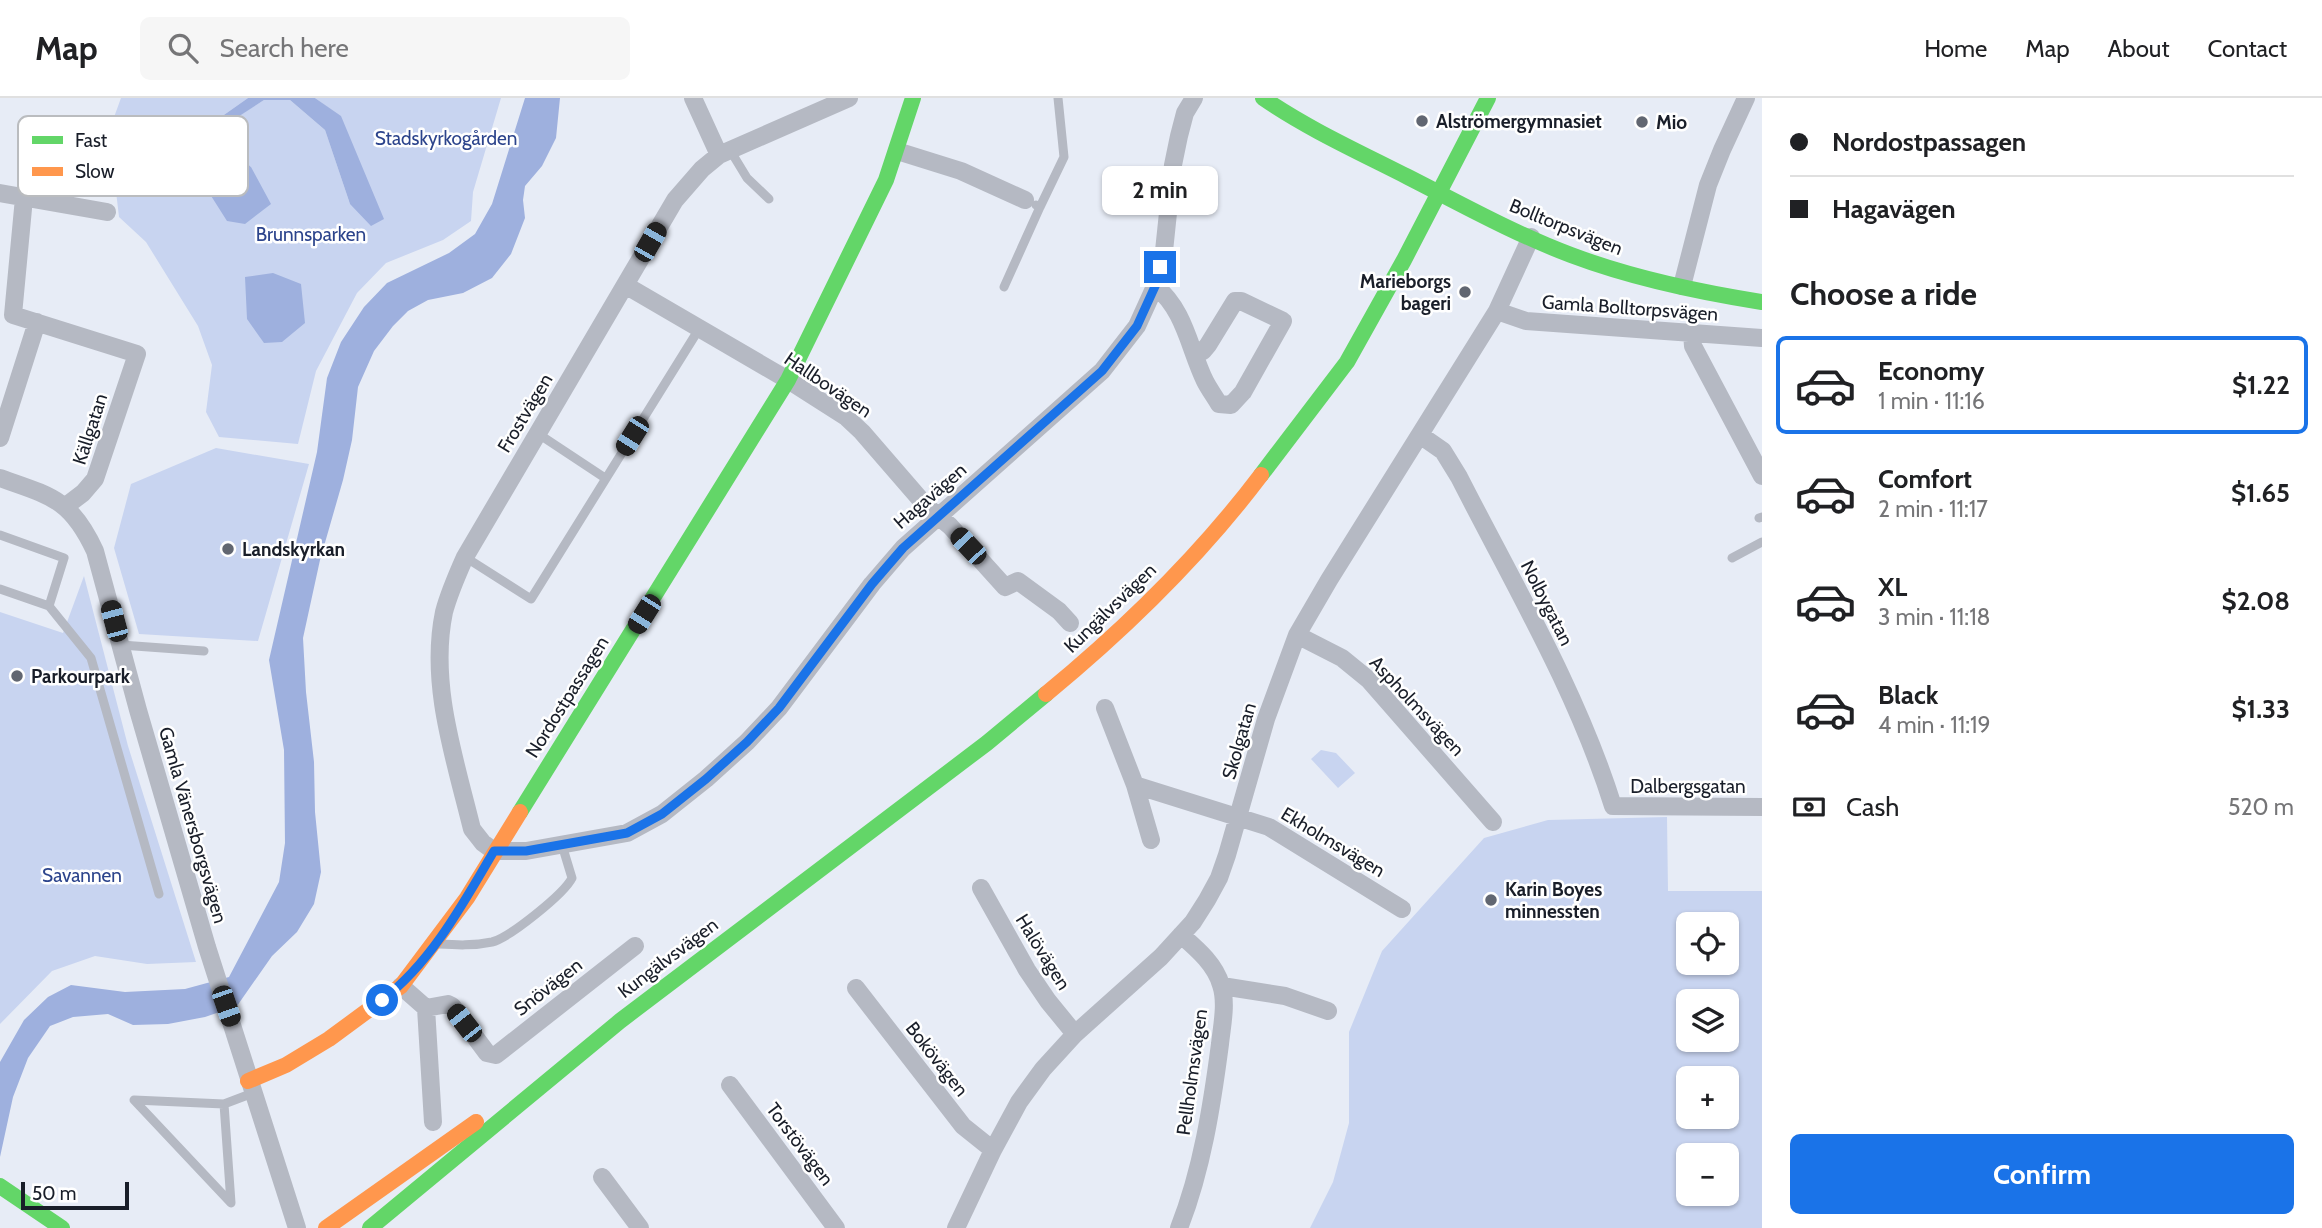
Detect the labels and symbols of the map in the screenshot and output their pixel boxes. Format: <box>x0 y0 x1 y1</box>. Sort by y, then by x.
place label: Alströmergymnasiet <box>1436 110 1602 133</box>
place label: Mio <box>1656 111 1687 134</box>
marker: Alströmergymnasiet <box>1414 113 1430 129</box>
marker: Mio <box>1634 114 1650 130</box>
legend <box>18 116 248 196</box>
park label: Stadskyrkogården <box>375 127 517 150</box>
text: Fast <box>75 129 108 152</box>
text: Slow <box>75 160 115 183</box>
callout: 2 min <box>1102 166 1218 214</box>
street label: Bolltorpsvägen <box>1506 194 1626 260</box>
car <box>631 219 670 265</box>
park label: Brunnsparken <box>256 223 366 246</box>
route end <box>1144 251 1176 283</box>
place label: Marieborgs bageri <box>1360 270 1451 315</box>
marker: Marieborgs bageri <box>1457 284 1473 300</box>
street label: Gamla Bolltorpsvägen <box>1541 290 1719 326</box>
street label: Hallbovägen <box>780 347 876 423</box>
street label: Frostvägen <box>493 369 557 457</box>
street label: Källgatan <box>68 391 112 467</box>
car <box>612 413 653 459</box>
street label: Hagavägen <box>889 458 971 534</box>
car <box>946 523 991 569</box>
place label: Landskyrkan <box>242 538 345 561</box>
marker: Landskyrkan <box>220 541 236 557</box>
street label: Nolbygatan <box>1516 557 1578 649</box>
street label: Kungälvsvägen <box>1059 558 1161 658</box>
car <box>624 591 665 637</box>
car <box>99 598 130 644</box>
street label: Nordostpassagen <box>520 632 614 762</box>
street label: Aspholmsvägen <box>1365 651 1469 761</box>
place label: Parkourpark <box>31 665 131 688</box>
marker: Parkourpark <box>9 668 25 684</box>
street label: Skolgatan <box>1217 700 1261 782</box>
street label: Gamla Vänersborgsvägen <box>154 724 232 926</box>
street label: Dalbergsgatan <box>1630 775 1746 798</box>
street label: Ekholmsvägen <box>1277 802 1389 882</box>
park label: Savannen <box>42 864 122 887</box>
place label: Karin Boyes minnessten <box>1505 878 1602 923</box>
marker: Karin Boyes minnessten <box>1483 892 1499 908</box>
street label: Halövägen <box>1011 910 1075 994</box>
street label: Kungälvsvägen <box>614 913 722 1003</box>
street label: Snövägen <box>509 953 587 1021</box>
car <box>210 983 243 1029</box>
route start <box>366 984 398 1016</box>
car <box>443 1000 486 1046</box>
street label: Pellholmsvägen <box>1172 1007 1212 1137</box>
street label: Bokövägen <box>901 1017 973 1101</box>
street label: Torstövägen <box>761 1098 839 1190</box>
scale bar <box>21 1179 130 1211</box>

